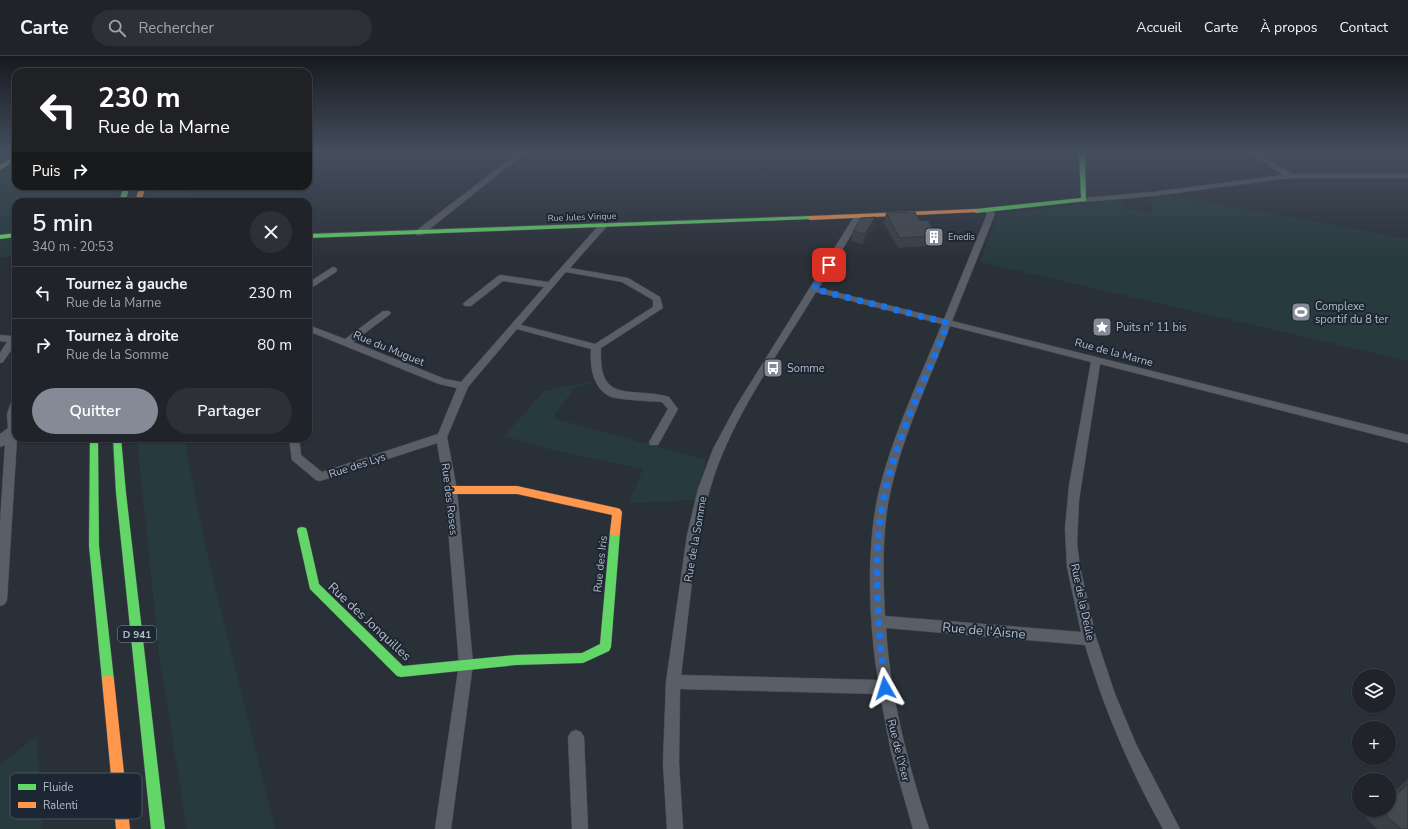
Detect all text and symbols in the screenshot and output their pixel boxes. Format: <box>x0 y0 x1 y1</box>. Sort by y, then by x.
search box <box>92 10 372 46</box>
text: Carte <box>20 15 68 41</box>
icon: search <box>106 17 128 39</box>
text: Rechercher <box>138 18 214 38</box>
text: Accueil <box>1136 18 1182 37</box>
text: Carte <box>1204 18 1238 37</box>
text: À propos <box>1260 18 1318 37</box>
text: Contact <box>1340 18 1388 37</box>
text: 230 m <box>98 79 181 117</box>
icon: left <box>32 84 84 136</box>
text: Rue de la Marne <box>98 115 230 139</box>
icon: right <box>69 160 91 182</box>
text: Puis <box>32 161 61 181</box>
text: 5 min <box>32 207 93 239</box>
street label: Rue Jules Virique <box>547 210 617 224</box>
button: close <box>250 211 292 253</box>
building icon: Enedis <box>923 226 945 248</box>
place label: Enedis <box>948 231 975 243</box>
text: 340 m · 20:53 <box>32 238 114 256</box>
pin <box>812 248 846 282</box>
icon: arrive <box>818 254 840 276</box>
text: Tournez à gauche <box>66 274 188 294</box>
icon: left <box>32 282 54 304</box>
text: 230 m <box>248 283 292 303</box>
text: Rue de la Marne <box>66 294 161 312</box>
place label: Complexe sportif du 8 ter <box>1315 299 1388 327</box>
sports icon: Complexe sportif du 8 ter <box>1290 301 1312 323</box>
place icon: Puits n° 11 bis <box>1091 316 1113 338</box>
place label: Puits n° 11 bis <box>1116 320 1187 335</box>
text: Tournez à droite <box>66 326 179 346</box>
street label: Rue du Muguet <box>351 327 427 370</box>
icon: right <box>32 334 54 356</box>
text: 80 m <box>257 335 292 355</box>
street label: Rue de la Marne <box>1073 335 1155 370</box>
text: Rue de la Somme <box>66 346 169 364</box>
bus stop icon: Somme <box>762 357 784 379</box>
place label: Somme <box>787 361 825 376</box>
button: Quitter <box>32 388 158 434</box>
button: Partager <box>166 388 292 434</box>
street label: Rue des Lys <box>327 449 387 482</box>
street label: Rue des Roses <box>438 462 461 536</box>
street label: Rue de la Somme <box>681 495 710 583</box>
street label: Rue des Iris <box>590 535 611 593</box>
street label: Rue de la Deûle <box>1067 562 1098 642</box>
street label: Rue des Jonquilles <box>324 578 415 665</box>
street label: Rue de l'Aisne <box>942 618 1026 644</box>
road number: D 941 <box>118 626 156 642</box>
position arrow <box>864 667 906 709</box>
map controls <box>1352 669 1396 817</box>
button: layers <box>1352 669 1396 713</box>
street label: Rue de l'Yser <box>884 718 913 783</box>
button: + <box>1352 721 1396 765</box>
legend <box>10 773 142 819</box>
button: − <box>1352 773 1396 817</box>
text: Fluide <box>43 780 73 795</box>
text: Ralenti <box>43 798 78 813</box>

